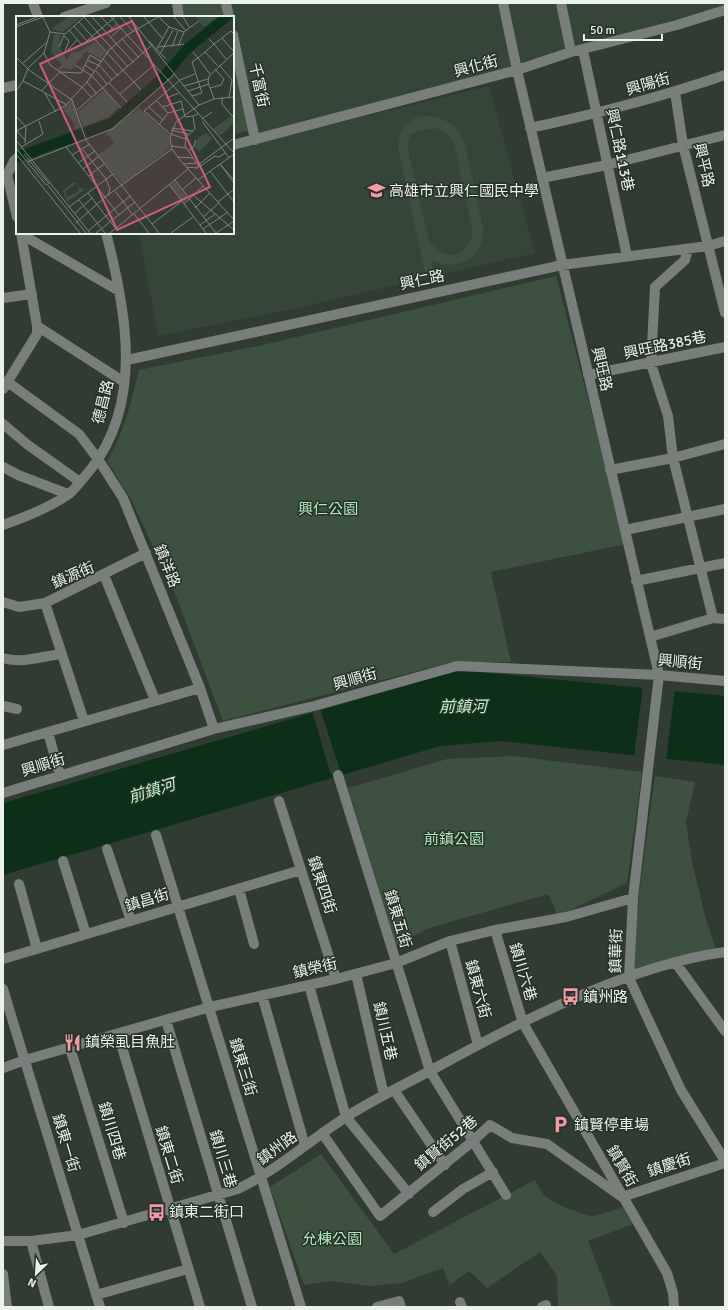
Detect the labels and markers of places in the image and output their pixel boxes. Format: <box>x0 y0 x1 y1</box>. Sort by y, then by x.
school or university icon: 高雄市立興仁國民中學 <box>366 181 386 201</box>
place label: 高雄市立興仁國民中學 <box>389 182 539 200</box>
bus stop icon: 鎮州路 <box>560 987 580 1007</box>
place label: 鎮州路 <box>583 988 628 1006</box>
restaurant icon: 鎮榮虱目魚肚 <box>62 1032 82 1052</box>
place label: 鎮榮虱目魚肚 <box>85 1033 175 1051</box>
parking icon: 鎮賢停車場 <box>551 1115 571 1135</box>
place label: 鎮賢停車場 <box>574 1116 649 1134</box>
bus stop icon: 鎮東二街口 <box>146 1202 166 1222</box>
place label: 鎮東二街口 <box>169 1203 244 1221</box>

